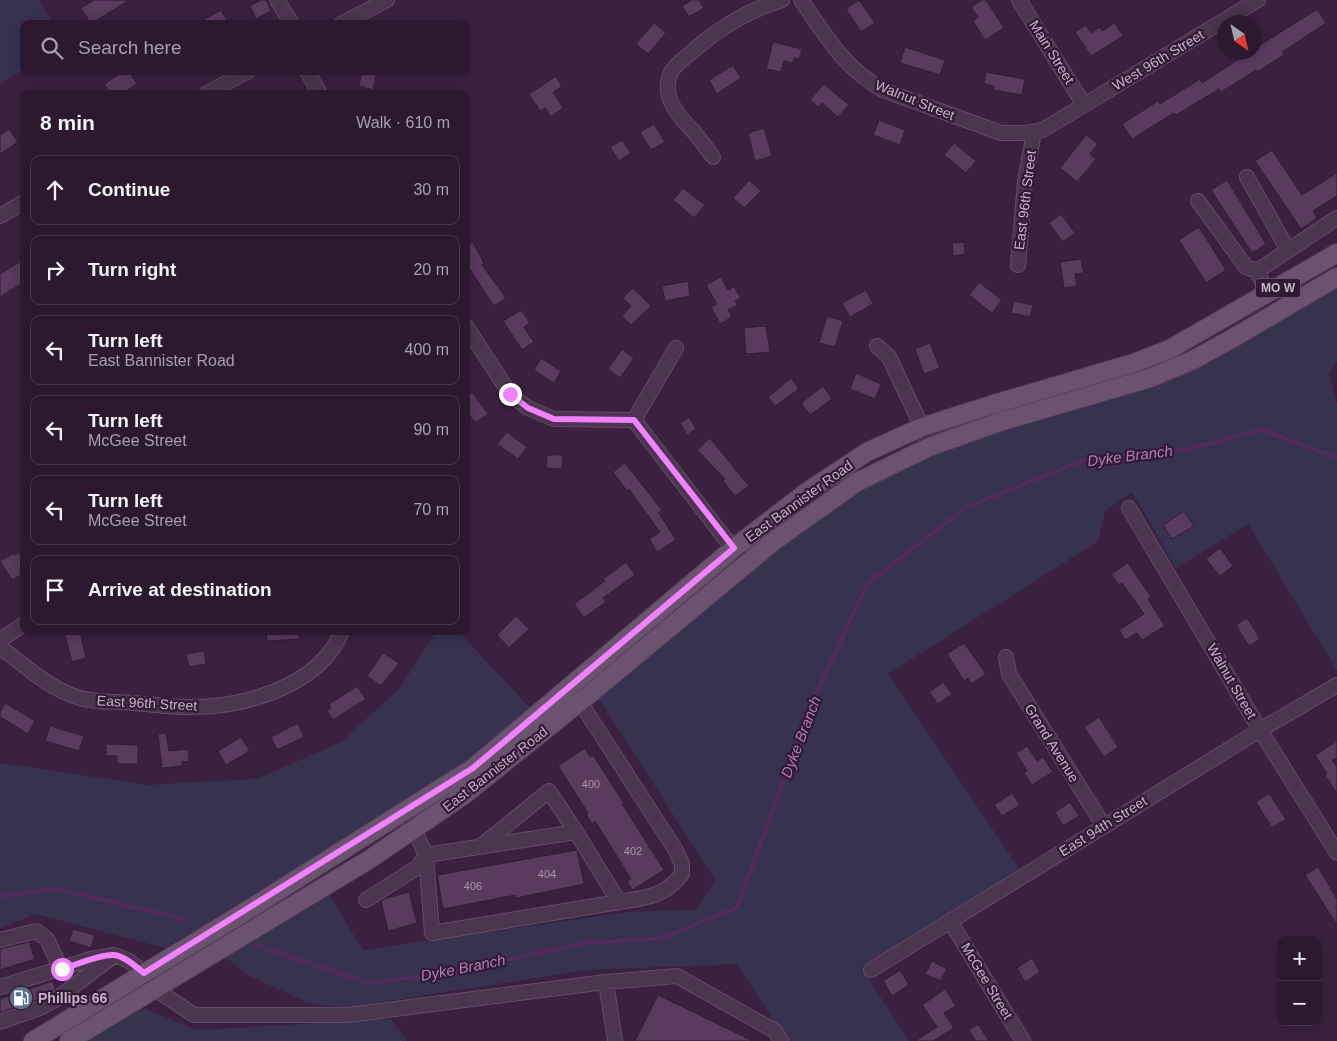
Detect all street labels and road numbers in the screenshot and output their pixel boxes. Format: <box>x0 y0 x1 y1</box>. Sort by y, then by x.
street label: Main Street <box>1026 17 1078 87</box>
street label: West 96th Street <box>1109 26 1207 94</box>
street label: Walnut Street <box>873 77 957 123</box>
street label: East 96th Street <box>1011 149 1039 251</box>
road number: MO W <box>1256 278 1300 298</box>
street label: East Bannister Road <box>742 457 856 545</box>
street label: Walnut Street <box>1204 640 1260 722</box>
street label: East 96th Street <box>96 692 198 714</box>
street label: Grand Avenue <box>1022 701 1083 785</box>
street label: East Bannister Road <box>439 723 551 815</box>
street label: East 94th Street <box>1056 793 1150 859</box>
street label: McGee Street <box>958 940 1016 1022</box>

